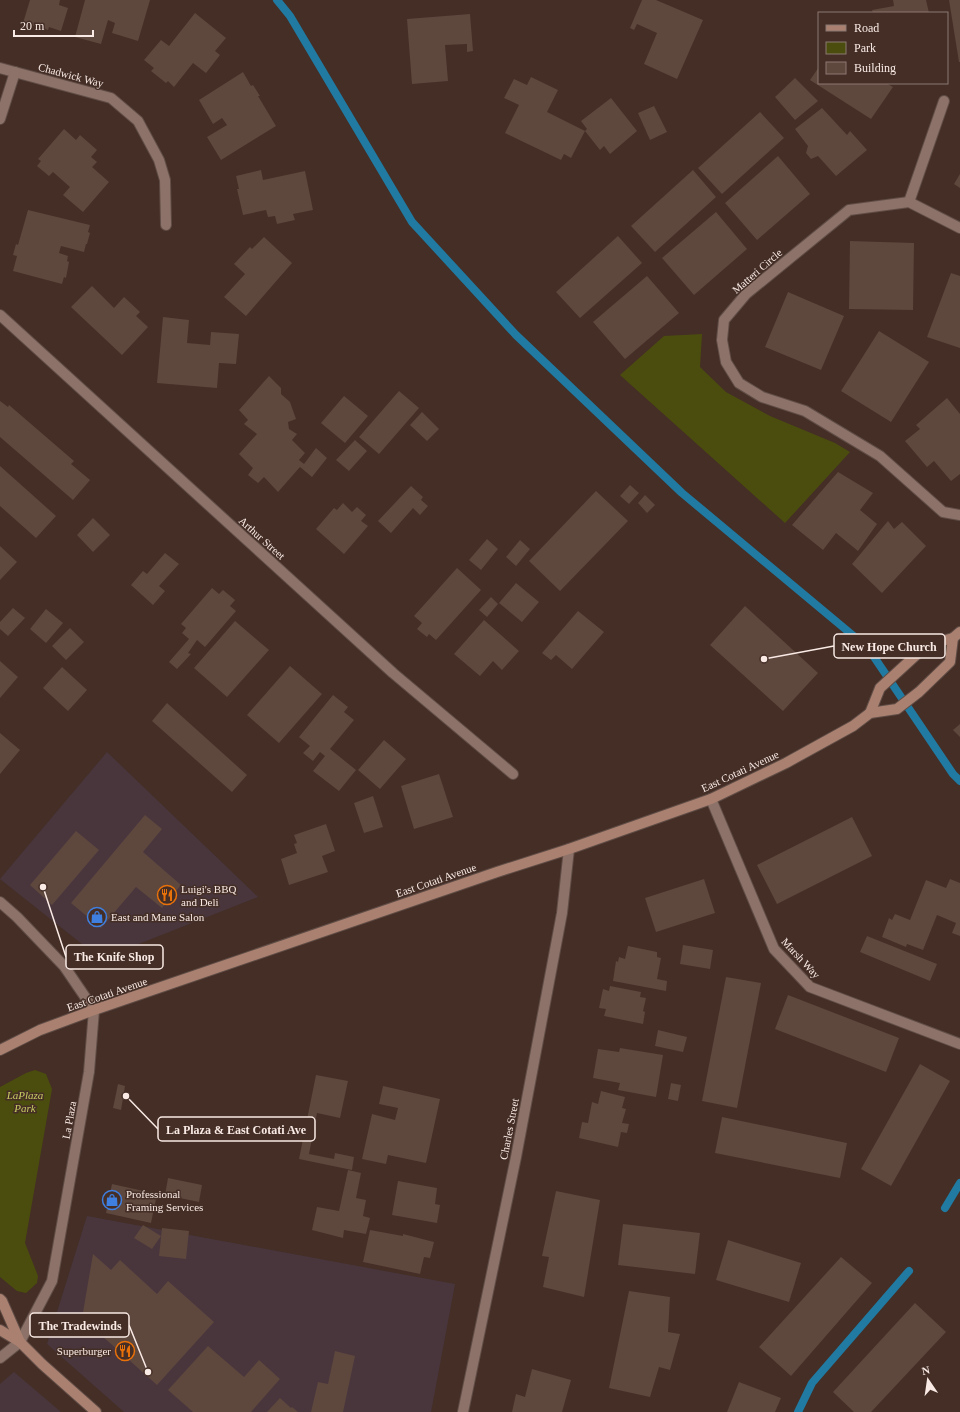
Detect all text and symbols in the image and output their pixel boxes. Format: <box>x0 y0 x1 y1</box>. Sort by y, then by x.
scale bar <box>14 12 93 38</box>
legend <box>818 12 948 84</box>
text: 20 m <box>20 19 45 33</box>
text: Road <box>854 21 879 35</box>
text: Park <box>854 41 876 55</box>
street label: Chadwick Way <box>37 61 105 90</box>
text: Building <box>854 61 896 75</box>
street label: Matteri Circle <box>730 246 784 296</box>
street label: Arthur Street <box>237 514 287 562</box>
callout: New Hope Church <box>834 634 945 658</box>
text: New Hope Church <box>841 640 937 654</box>
street label: East Cotati Avenue <box>699 748 781 794</box>
street label: East Cotati Avenue <box>394 861 478 899</box>
place label: Luigi's BBQ and Deli <box>181 883 237 908</box>
restaurant icon: Luigi's BBQ and Deli <box>156 884 178 906</box>
shop icon: East and Mane Salon <box>86 906 108 928</box>
place label: East and Mane Salon <box>111 911 205 923</box>
street label: Marsh Way <box>779 935 823 981</box>
callout: The Knife Shop <box>66 945 163 969</box>
text: The Knife Shop <box>74 950 155 964</box>
street label: East Cotati Avenue <box>65 975 149 1013</box>
park label: LaPlaza Park <box>6 1089 44 1114</box>
street label: Charles Street <box>497 1097 521 1161</box>
street label: La Plaza <box>60 1100 78 1140</box>
callout: La Plaza & East Cotati Ave <box>158 1117 315 1141</box>
text: La Plaza & East Cotati Ave <box>166 1123 307 1137</box>
place label: Professional Framing Services <box>126 1188 203 1213</box>
shop icon: Professional Framing Services <box>101 1189 123 1211</box>
callout: The Tradewinds <box>30 1313 129 1337</box>
text: The Tradewinds <box>38 1319 122 1333</box>
restaurant icon: Superburger <box>114 1340 136 1362</box>
place label: Superburger <box>57 1345 111 1357</box>
north arrow <box>908 1360 948 1400</box>
text: N <box>921 1364 931 1377</box>

